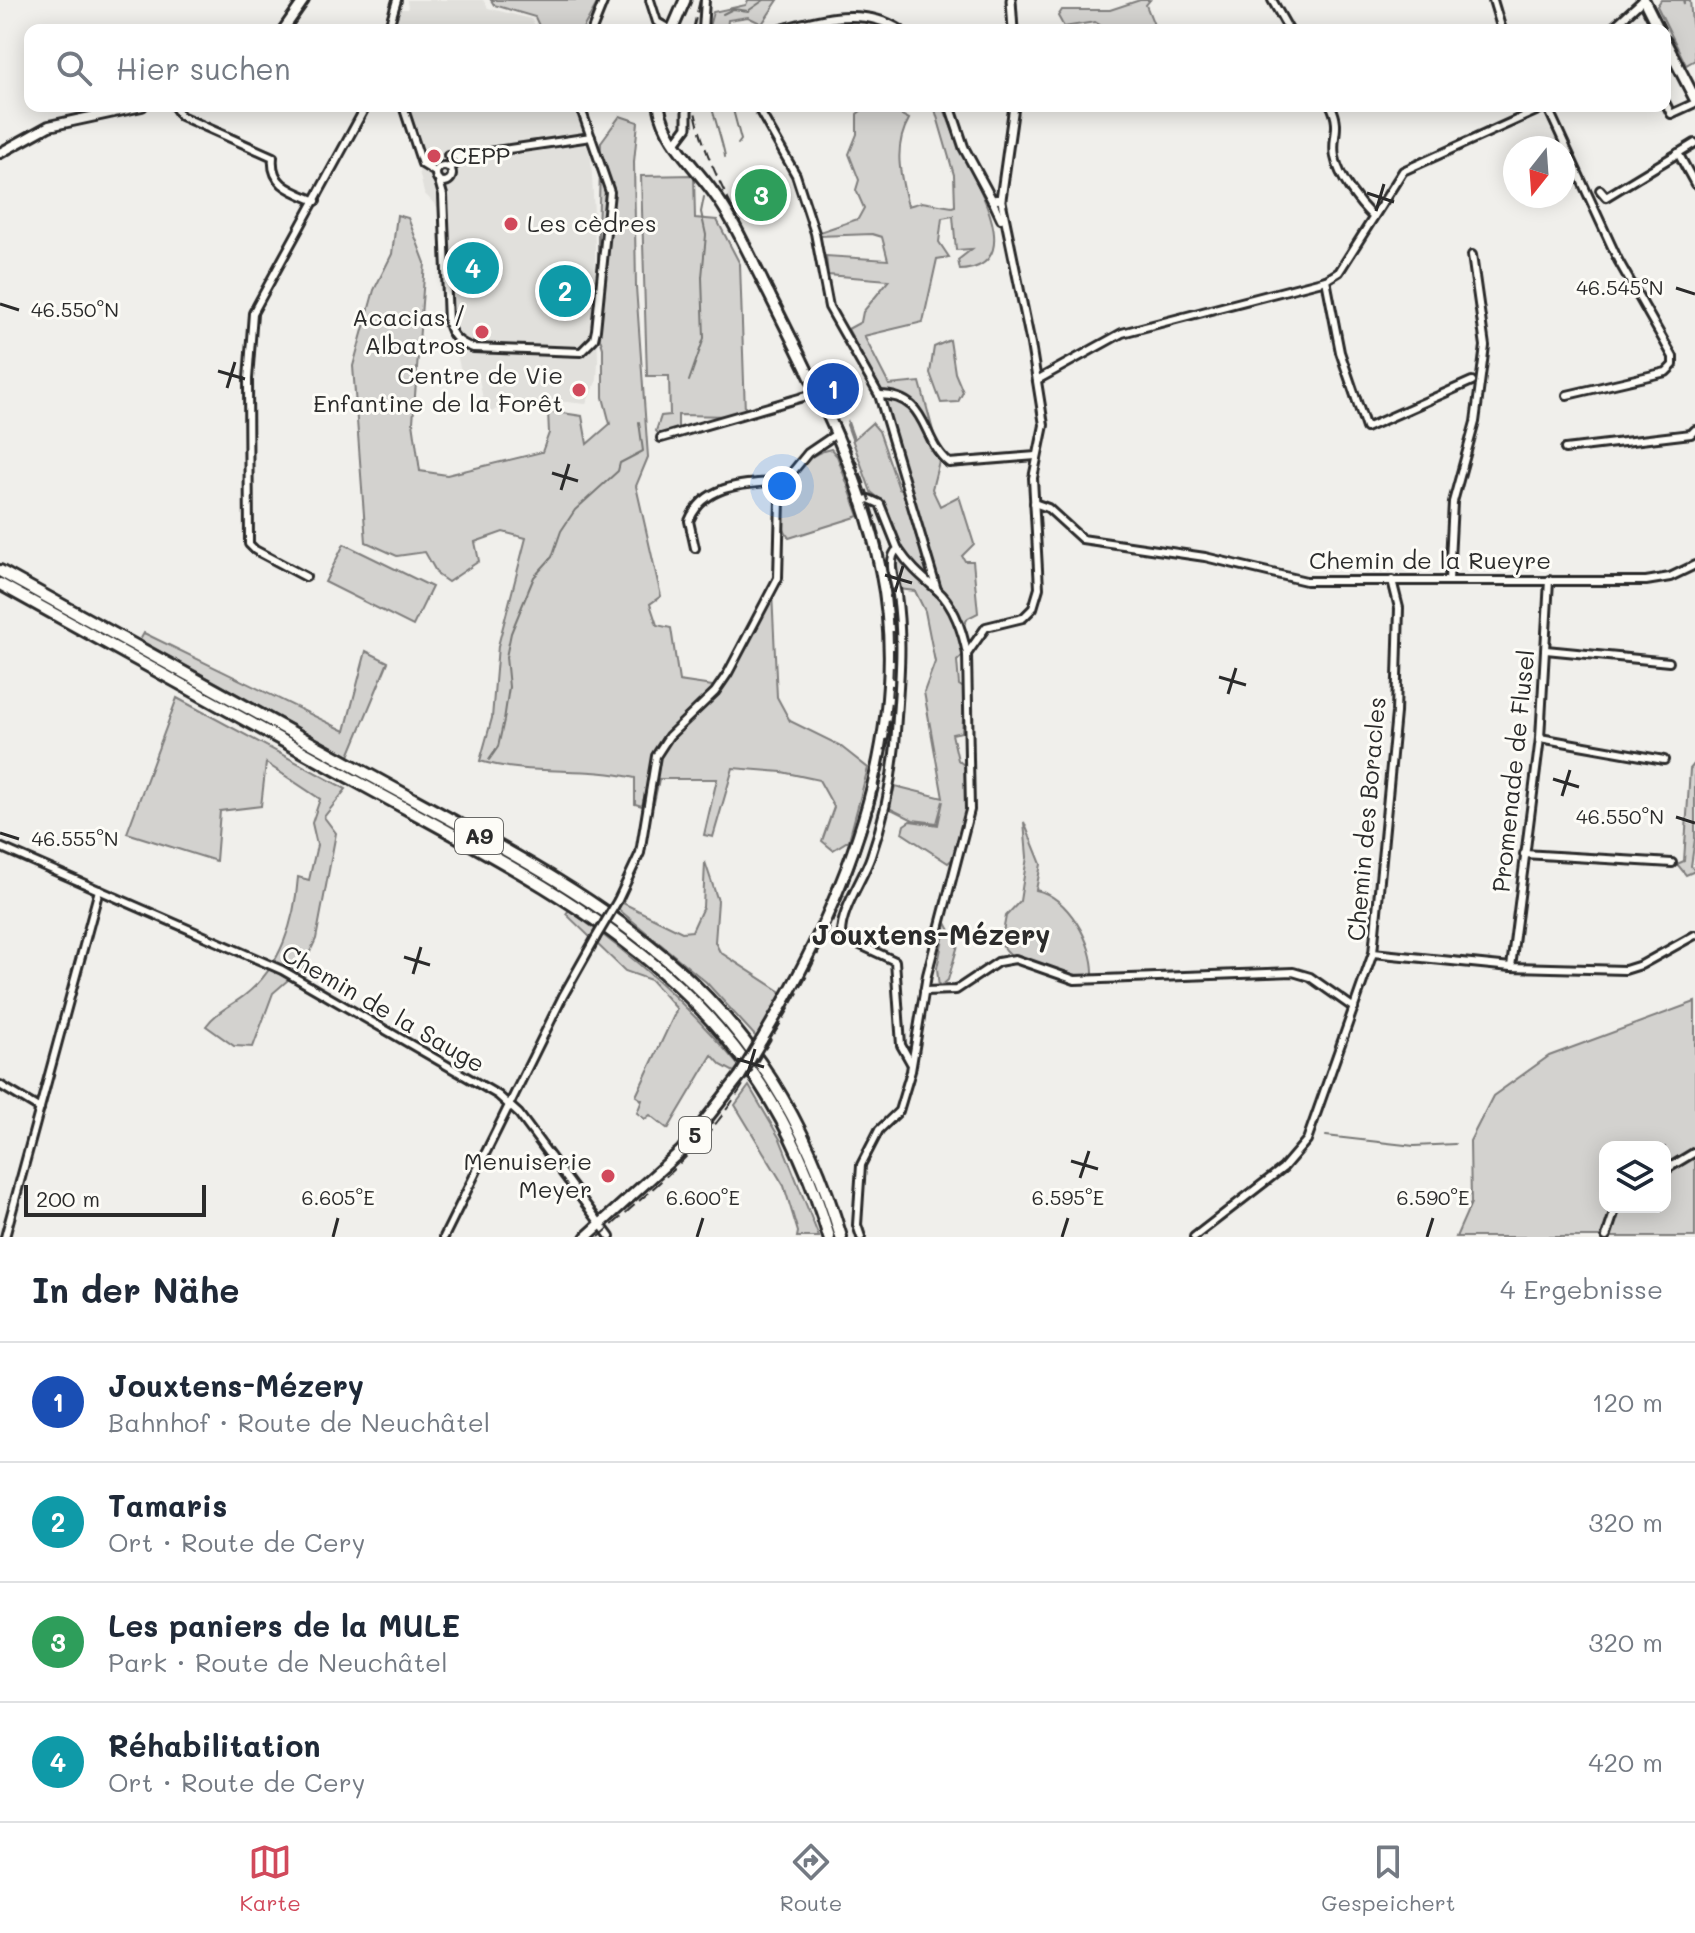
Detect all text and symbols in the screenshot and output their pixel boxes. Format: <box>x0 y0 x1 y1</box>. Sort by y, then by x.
search box <box>24 24 1671 112</box>
icon: search <box>52 46 96 90</box>
text: Hier suchen <box>116 48 291 88</box>
north arrow <box>1503 136 1575 208</box>
place label: CEPP <box>450 139 510 170</box>
marker: CEPP <box>425 147 443 165</box>
pin: 3 <box>735 165 787 225</box>
place label: Les cèdres <box>527 207 657 238</box>
marker: Les cèdres <box>502 215 520 233</box>
pin: 4 <box>447 238 499 298</box>
pin: 2 <box>539 261 591 321</box>
text: 46.545°N <box>1576 274 1664 300</box>
text: 46.550°N <box>31 296 119 322</box>
place label: Acacias / Albatros <box>352 301 466 360</box>
marker: Acacias / Albatros <box>473 323 491 341</box>
place label: Centre de Vie Enfantine de la Forêt <box>313 359 563 418</box>
pin: 1 <box>807 359 859 419</box>
marker: Centre de Vie Enfantine de la Forêt <box>570 381 588 399</box>
your location <box>762 466 802 506</box>
street label: Chemin de la Rueyre <box>1309 544 1551 575</box>
street label: Promenade de Flusel <box>1484 648 1541 894</box>
street label: Chemin des Boracles <box>1339 695 1392 942</box>
text: 46.550°N <box>1576 803 1664 829</box>
road number: A9 <box>455 818 503 854</box>
text: 46.555°N <box>31 825 119 851</box>
district label: Jouxtens-Mézery <box>812 916 1050 953</box>
street label: Chemin de la Sauge <box>277 937 491 1079</box>
road number: 5 <box>679 1117 711 1153</box>
map controls <box>1599 1141 1671 1213</box>
button: layers <box>1599 1141 1671 1213</box>
place label: Menuiserie Meyer <box>463 1145 592 1204</box>
marker: Menuiserie Meyer <box>599 1167 617 1185</box>
scale bar <box>24 1181 206 1217</box>
text: 200 m <box>36 1184 100 1213</box>
text: 6.605°E <box>301 1184 375 1210</box>
text: 6.600°E <box>666 1184 740 1210</box>
text: 6.595°E <box>1032 1184 1104 1210</box>
text: 6.590°E <box>1397 1184 1469 1210</box>
text: In der Nähe <box>32 1267 240 1312</box>
text: 4 Ergebnisse <box>1500 1272 1663 1306</box>
text: Jouxtens-Mézery <box>108 1365 364 1405</box>
text: 1 <box>52 1385 64 1419</box>
text: 120 m <box>1592 1385 1663 1419</box>
text: Bahnhof · Route de Neuchâtel <box>108 1405 490 1439</box>
text: Tamaris <box>108 1485 227 1525</box>
text: 2 <box>51 1505 65 1539</box>
text: 320 m <box>1588 1505 1663 1539</box>
text: Ort · Route de Cery <box>108 1525 365 1559</box>
text: Les paniers de la MULE <box>108 1605 460 1645</box>
text: 3 <box>50 1625 66 1659</box>
text: 320 m <box>1588 1625 1663 1659</box>
text: Park · Route de Neuchâtel <box>108 1645 448 1679</box>
text: Réhabilitation <box>108 1725 321 1765</box>
text: 4 <box>50 1745 66 1779</box>
text: 420 m <box>1588 1745 1663 1779</box>
text: Ort · Route de Cery <box>108 1765 365 1799</box>
tab: Karte <box>239 1840 301 1917</box>
tab: Route <box>780 1840 842 1917</box>
tab: Gespeichert <box>1321 1840 1456 1917</box>

